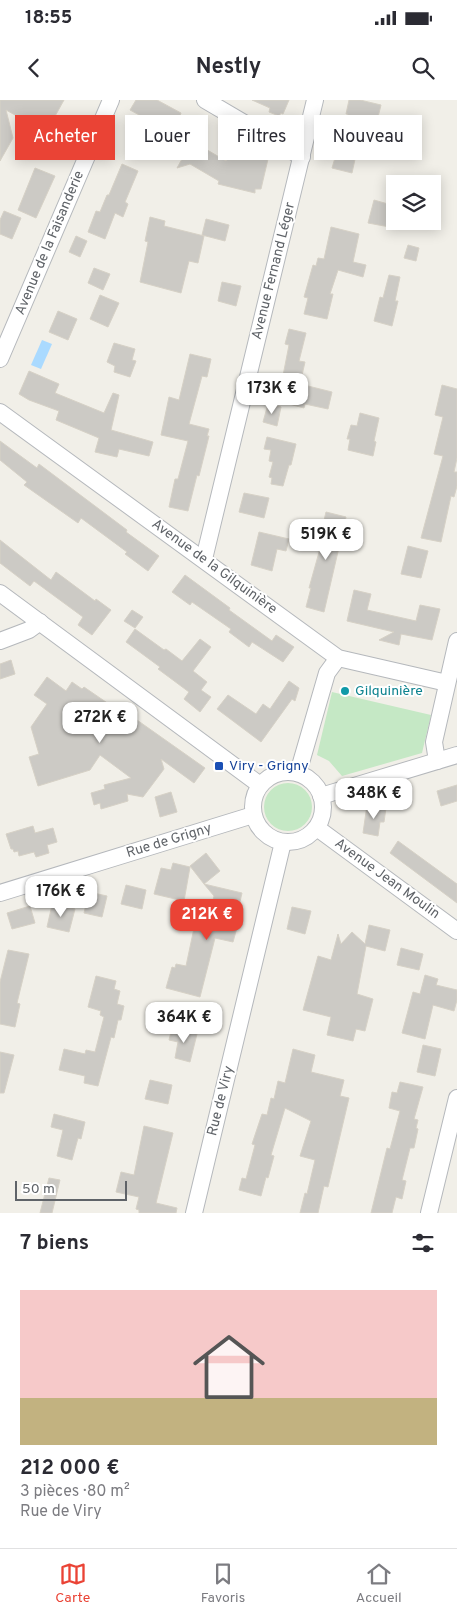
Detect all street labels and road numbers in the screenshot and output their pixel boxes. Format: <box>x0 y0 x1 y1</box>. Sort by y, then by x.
street label: Avenue de la Faisanderie <box>12 168 88 318</box>
street label: Avenue Fernand Léger <box>249 200 299 341</box>
street label: Avenue de la Gilquinière <box>148 516 280 618</box>
street label: Rue de Grigny <box>124 820 214 862</box>
street label: Avenue Jean Moulin <box>331 835 443 923</box>
street label: Rue de Viry <box>204 1064 238 1138</box>

